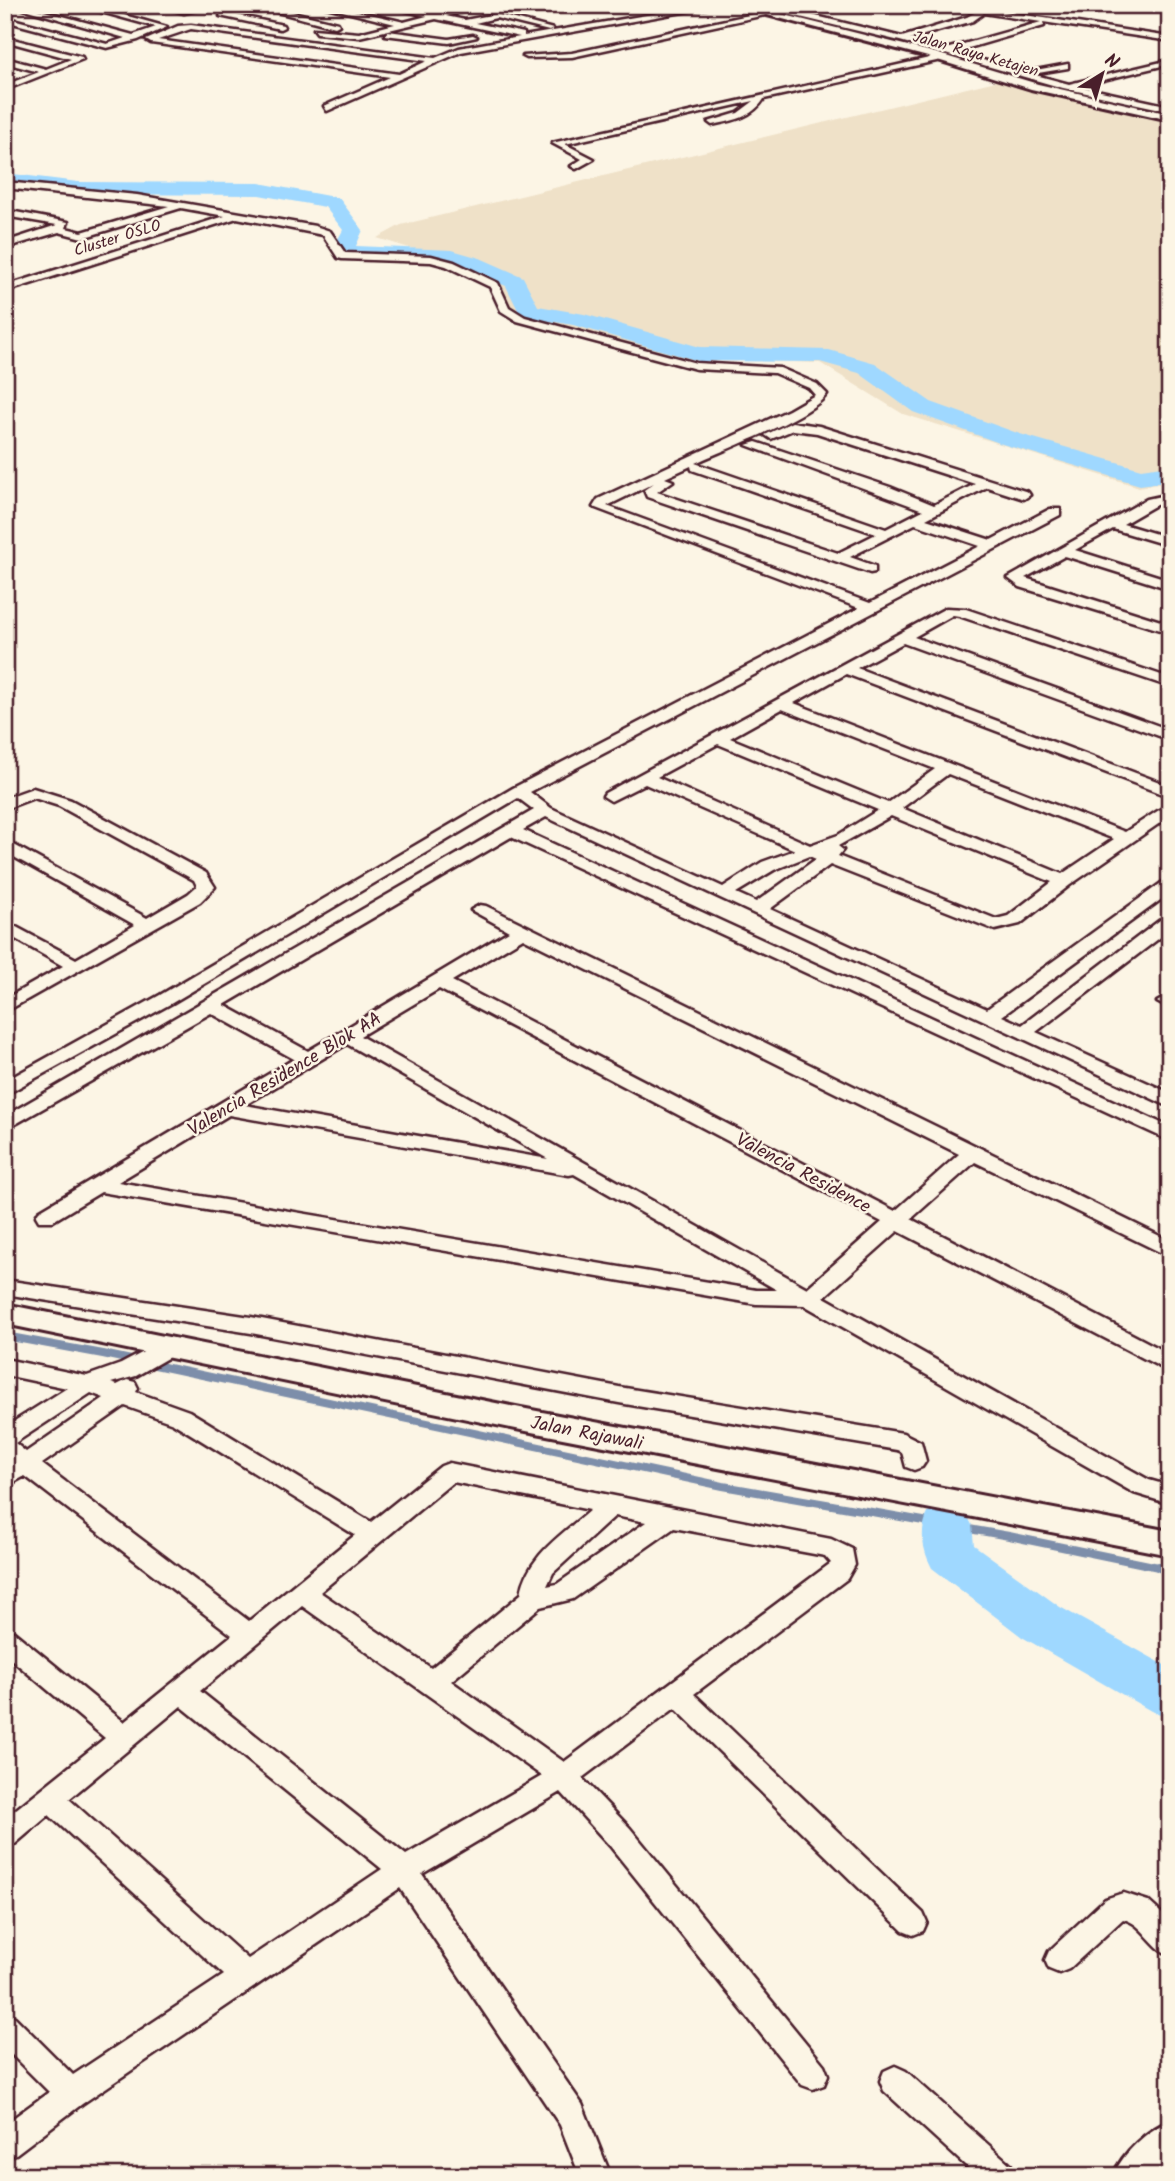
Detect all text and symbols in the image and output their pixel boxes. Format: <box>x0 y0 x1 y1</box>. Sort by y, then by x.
street label: Jalan Raya Ketajen <box>910 25 1041 84</box>
north arrow <box>1066 38 1136 108</box>
text: N <box>1097 46 1125 78</box>
street label: Cluster OSLO <box>71 213 164 264</box>
street label: Valencia Residence Blok AA <box>182 1005 388 1145</box>
street label: Valencia Residence <box>730 1125 876 1222</box>
street label: Jalan Rajawali <box>528 1408 647 1460</box>

